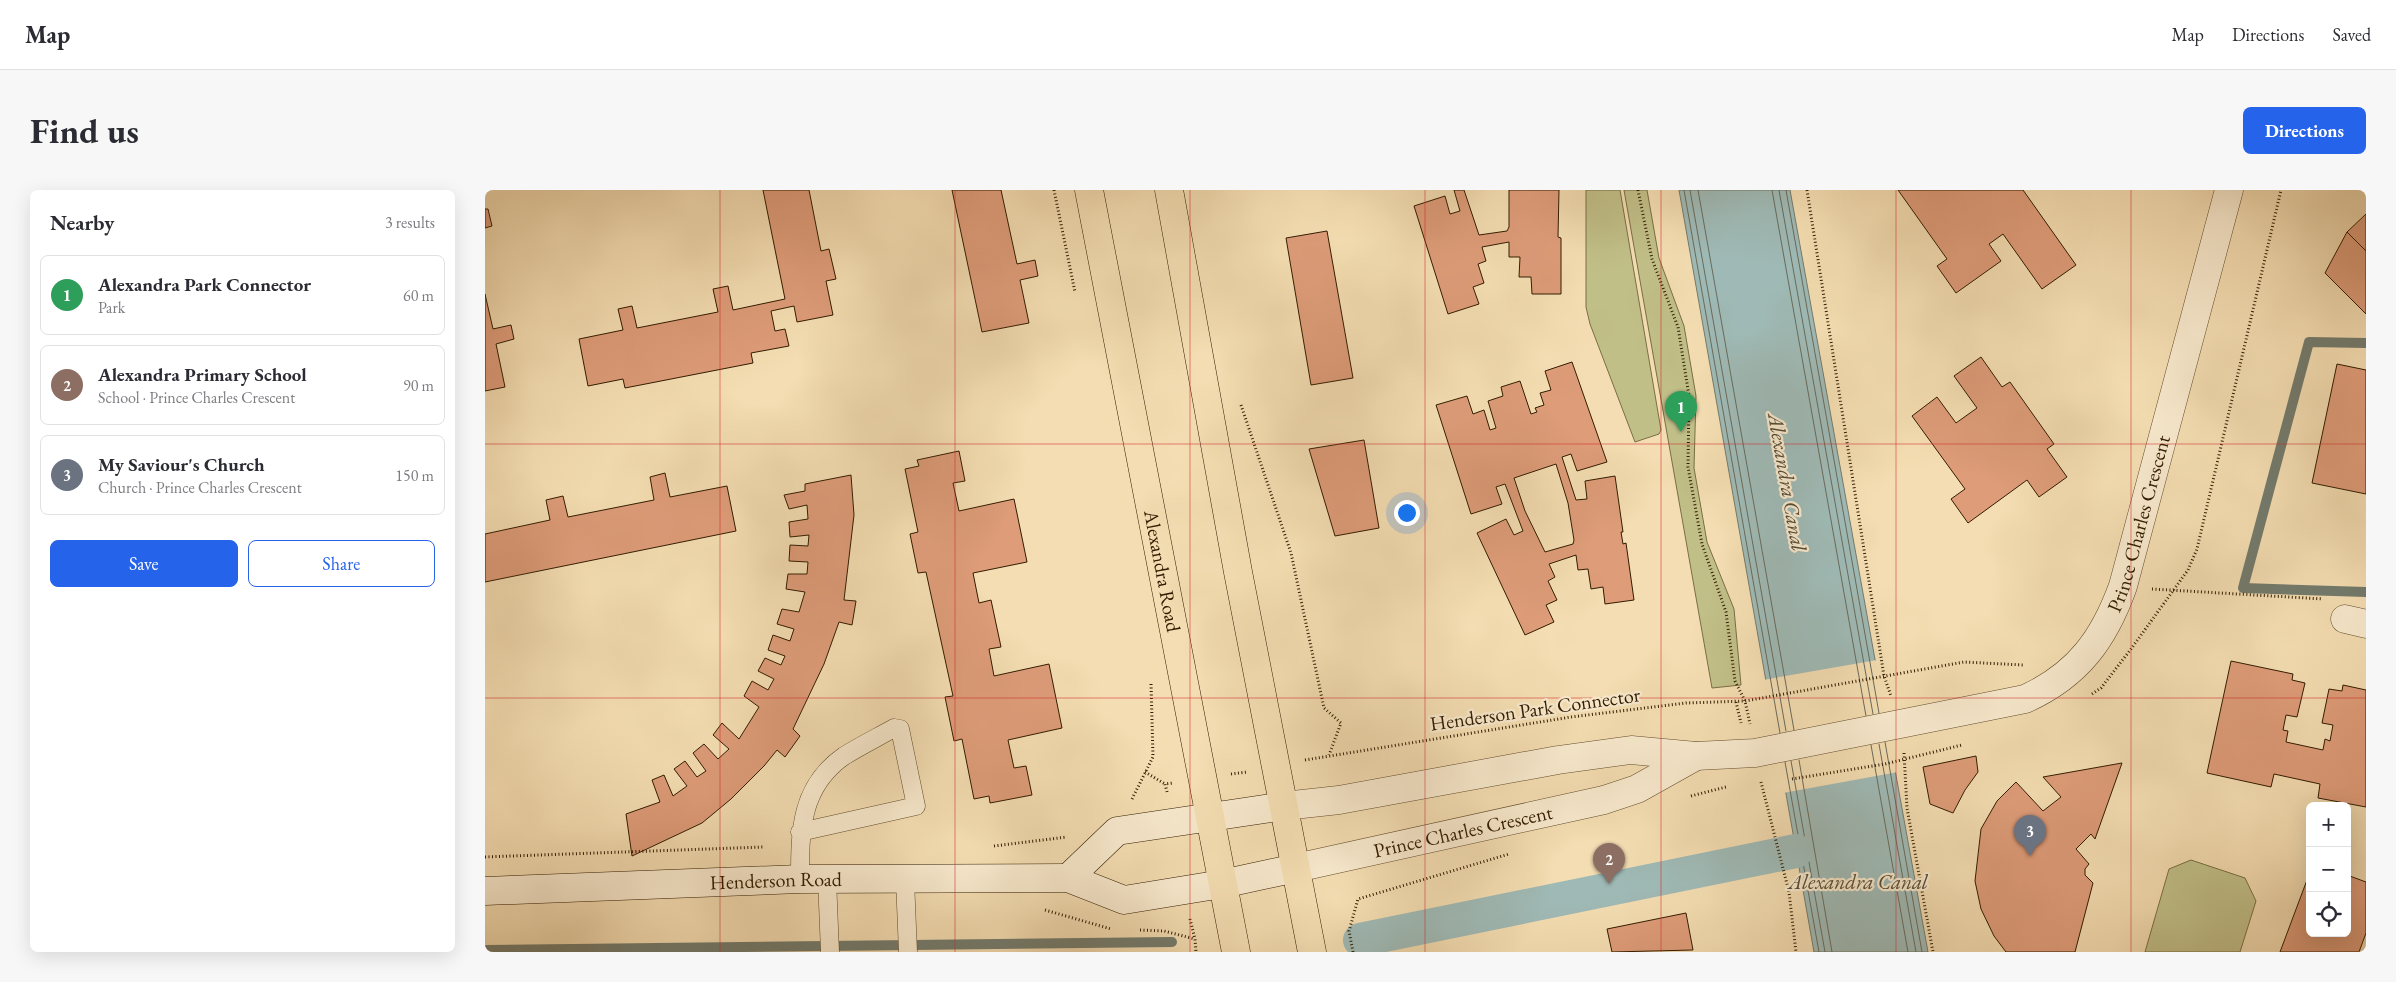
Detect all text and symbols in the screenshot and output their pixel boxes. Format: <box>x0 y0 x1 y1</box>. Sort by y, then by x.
text: Map <box>25 19 70 50</box>
text: Map <box>2172 23 2204 46</box>
text: Directions <box>2232 23 2304 46</box>
text: Saved <box>2332 23 2371 46</box>
button: Directions <box>2243 107 2366 154</box>
text: Find us <box>30 108 139 153</box>
text: Nearby <box>50 209 114 236</box>
text: 3 results <box>385 212 435 233</box>
text: Alexandra Park Connector <box>98 272 311 297</box>
text: 1 <box>63 285 71 306</box>
text: 60 m <box>403 285 434 306</box>
text: Park <box>98 297 125 318</box>
text: Alexandra Primary School <box>98 362 307 387</box>
text: 2 <box>63 375 71 396</box>
text: 90 m <box>403 375 434 396</box>
text: School · Prince Charles Crescent <box>98 387 295 408</box>
pin: 1 <box>1665 391 1697 432</box>
water label: Alexandra Canal <box>1762 409 1813 554</box>
street label: Prince Charles Crescent <box>2101 432 2176 616</box>
text: My Saviour's Church <box>98 452 265 477</box>
text: 3 <box>63 465 71 486</box>
text: 150 m <box>395 465 434 486</box>
text: Church · Prince Charles Crescent <box>98 477 302 498</box>
your location <box>1394 500 1420 526</box>
street label: Alexandra Road <box>1138 507 1187 635</box>
button: Save <box>50 540 238 587</box>
button: Share <box>248 540 435 587</box>
street label: Henderson Park Connector <box>1428 681 1642 737</box>
street label: Prince Charles Crescent <box>1371 799 1556 864</box>
map controls <box>2306 802 2351 937</box>
button: + <box>2306 802 2351 847</box>
pin: 3 <box>2014 815 2046 856</box>
pin: 2 <box>1593 843 1625 884</box>
button: − <box>2306 847 2351 892</box>
street label: Henderson Road <box>709 866 843 895</box>
water label: Alexandra Canal <box>1786 868 1929 895</box>
button: locate <box>2306 892 2351 937</box>

